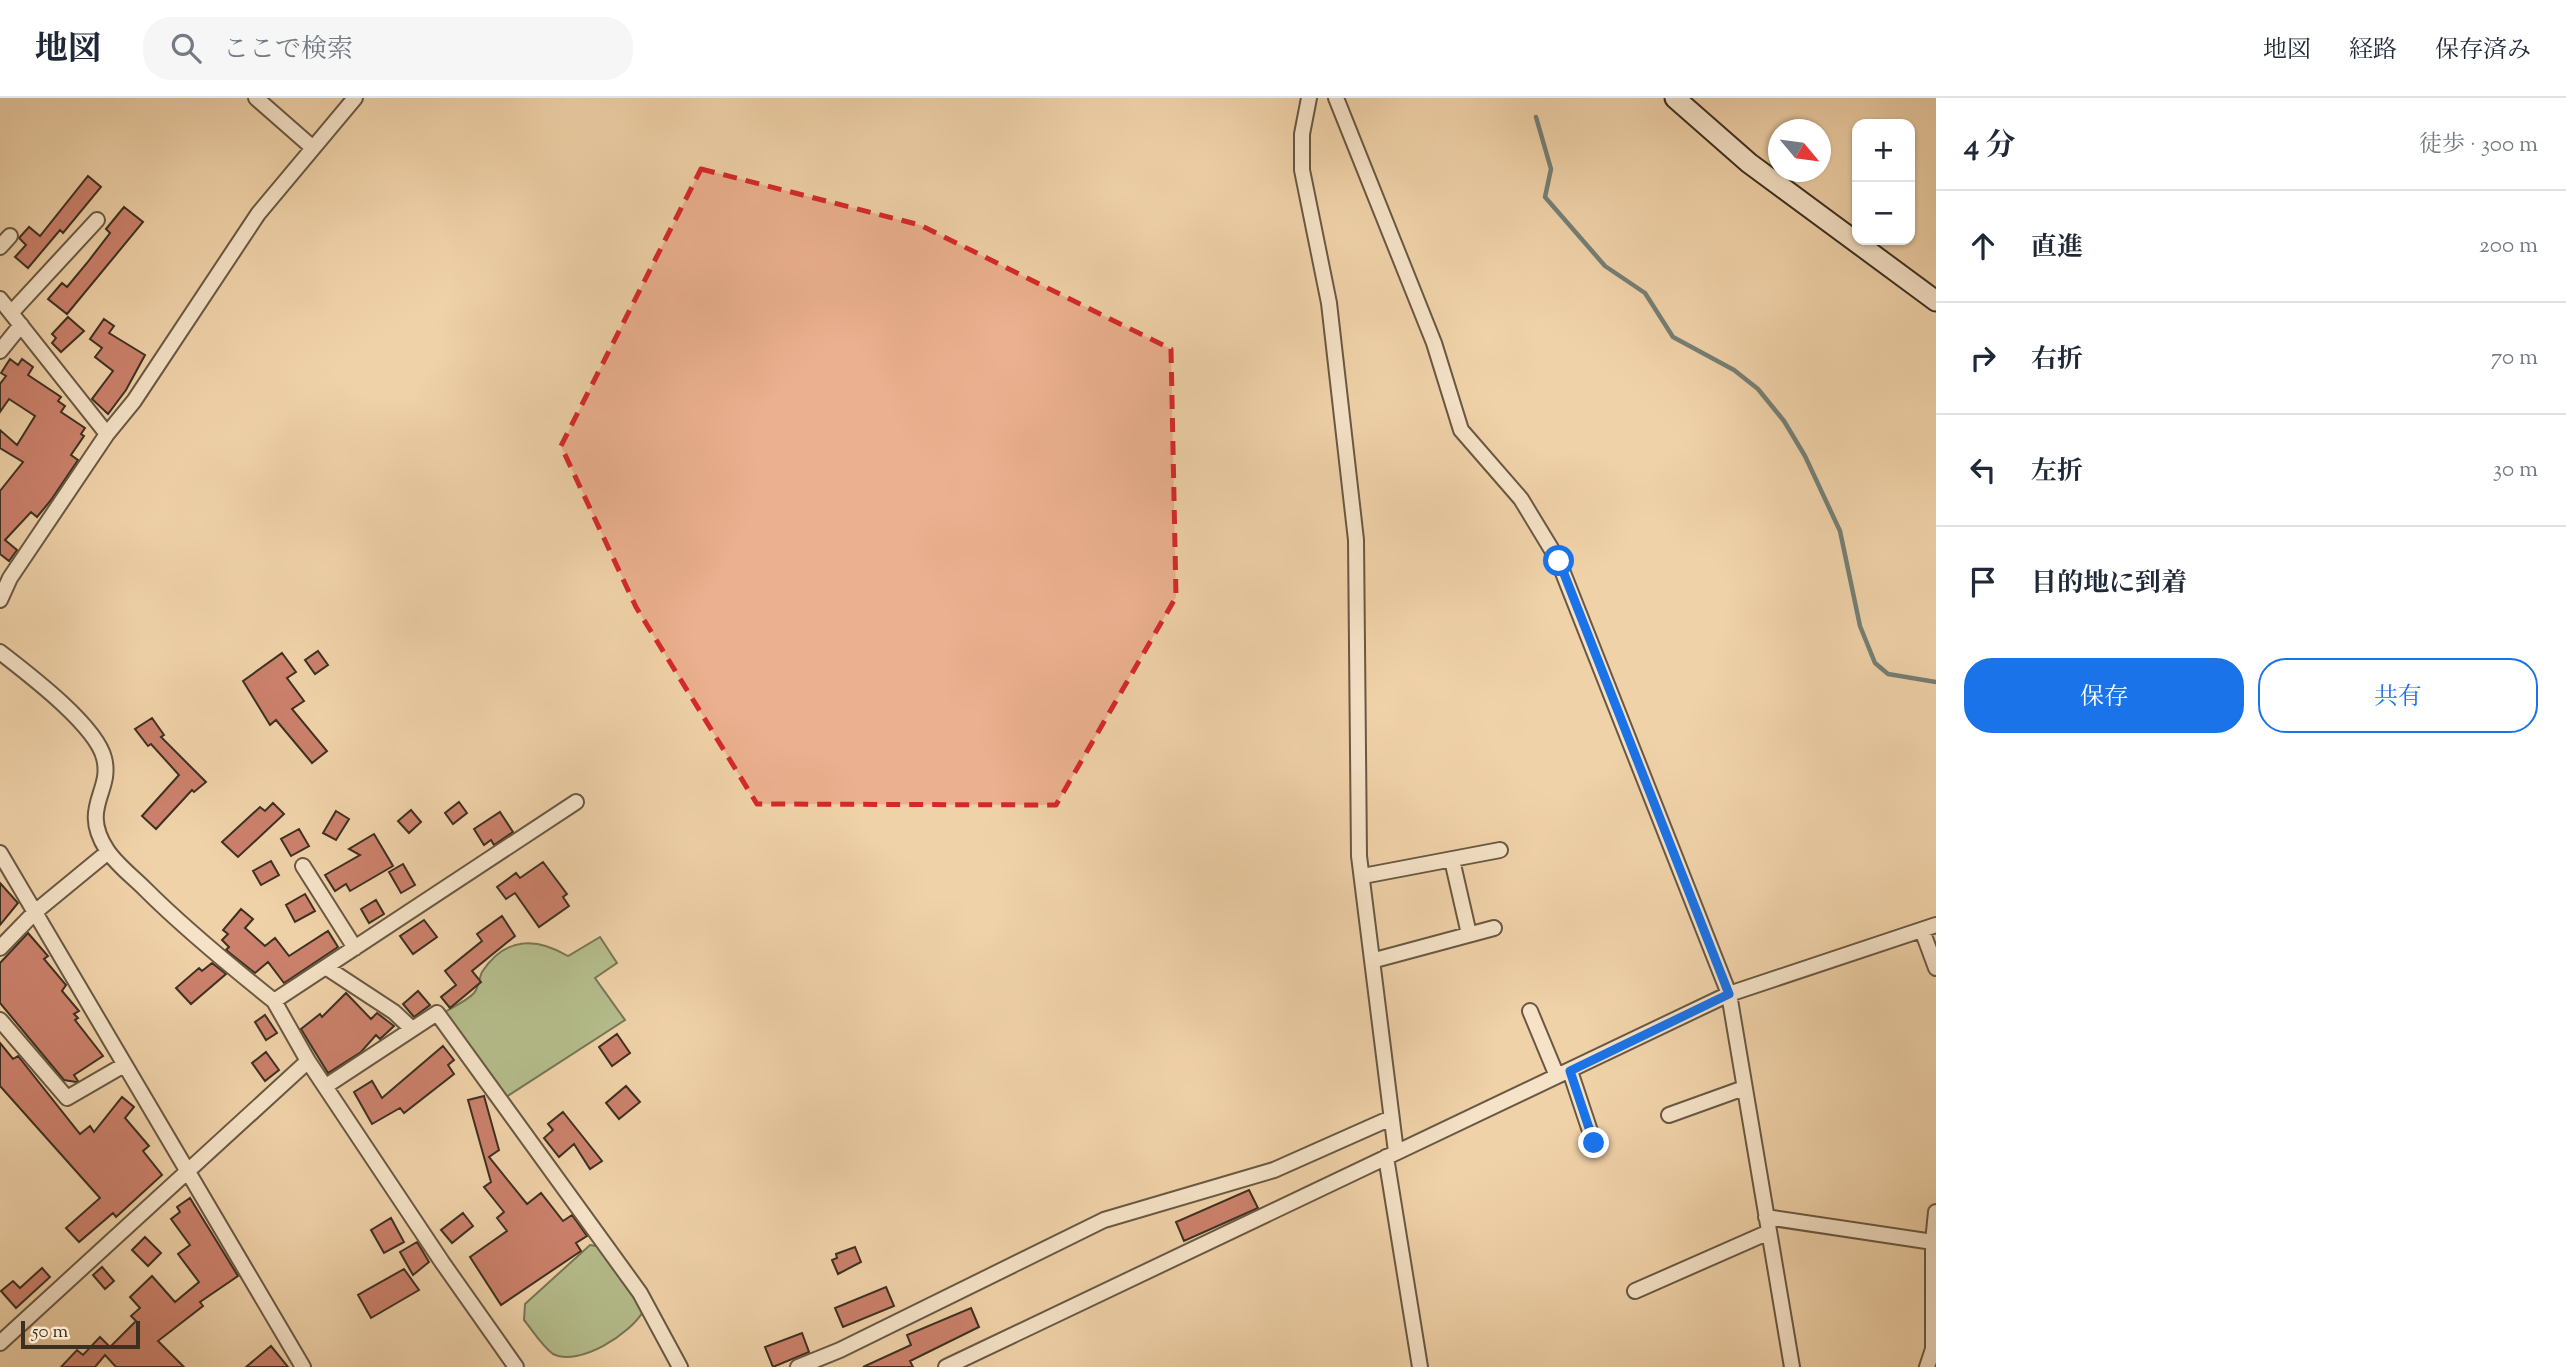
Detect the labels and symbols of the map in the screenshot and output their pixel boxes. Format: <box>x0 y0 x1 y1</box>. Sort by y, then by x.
north arrow <box>1768 119 1831 182</box>
route start <box>1543 545 1574 576</box>
route end <box>1578 1127 1609 1158</box>
scale bar <box>21 1318 140 1350</box>

